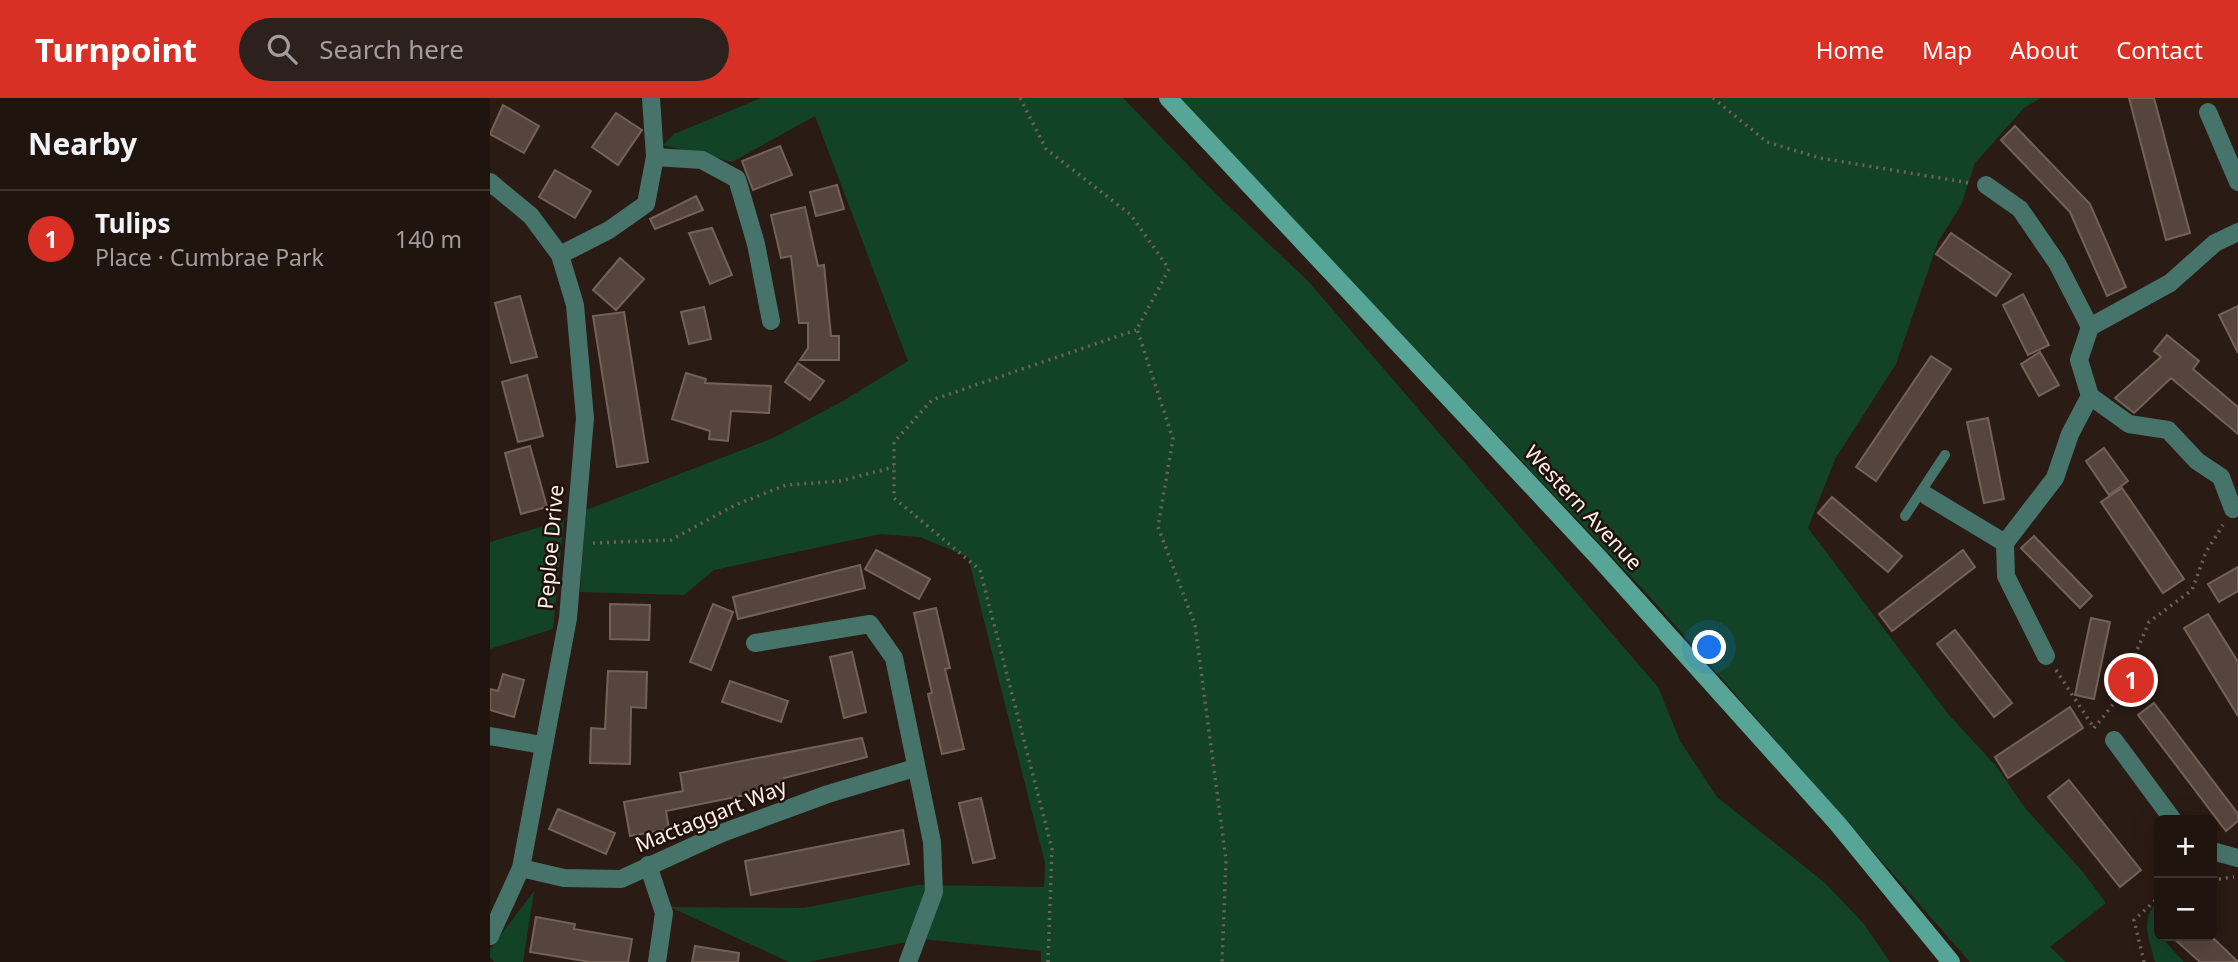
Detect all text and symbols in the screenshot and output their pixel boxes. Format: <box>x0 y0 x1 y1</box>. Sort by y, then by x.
search box <box>239 18 729 81</box>
text: Turnpoint <box>35 27 197 72</box>
icon: search <box>263 30 301 68</box>
text: Search here <box>319 31 464 67</box>
text: Home <box>1816 33 1884 66</box>
text: Map <box>1922 33 1972 66</box>
text: About <box>2010 33 2078 66</box>
text: Contact <box>2116 33 2203 66</box>
text: Nearby <box>28 123 137 164</box>
text: Tulips <box>95 205 171 241</box>
text: 1 <box>44 223 58 255</box>
text: 140 m <box>395 223 462 255</box>
text: Place · Cumbrae Park <box>95 241 324 273</box>
street label: Western Avenue <box>1518 439 1649 576</box>
street label: Peploe Drive <box>531 484 569 610</box>
your location <box>1692 630 1726 664</box>
pin: 1 <box>2108 654 2154 706</box>
street label: Mactaggart Way <box>631 772 791 858</box>
map controls <box>2154 815 2217 941</box>
button: + <box>2154 815 2217 878</box>
button: − <box>2154 878 2217 941</box>

